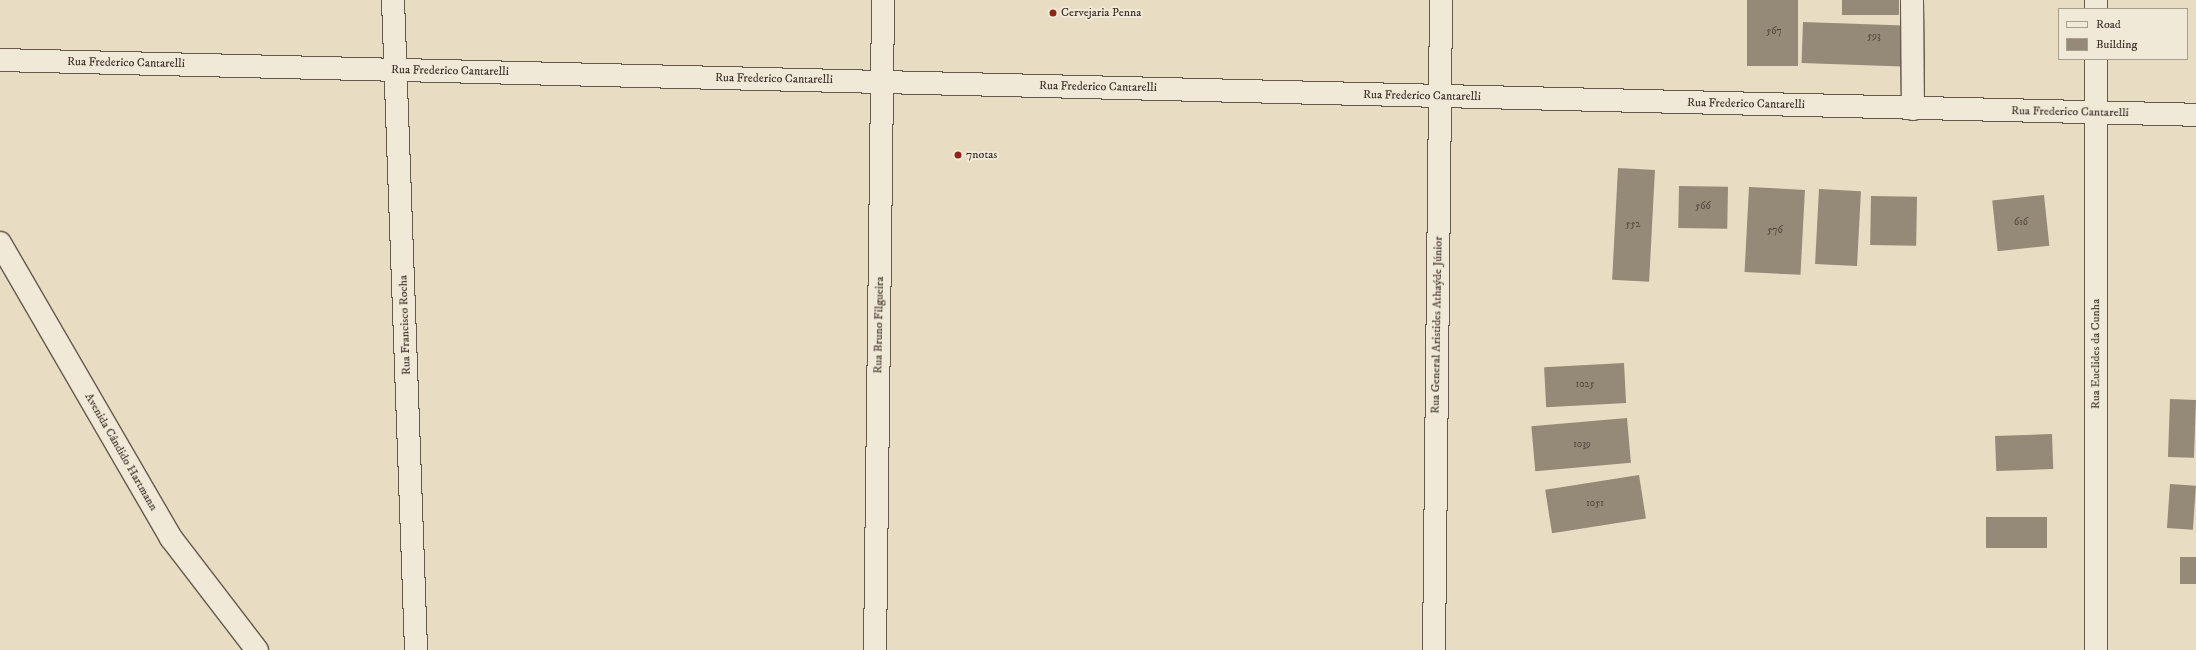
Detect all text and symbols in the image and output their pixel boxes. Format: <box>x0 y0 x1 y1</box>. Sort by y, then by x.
place label: Cervejaria Penna <box>1061 6 1141 20</box>
marker: Cervejaria Penna <box>1048 8 1058 18</box>
legend <box>2058 8 2188 60</box>
text: Road <box>2096 17 2121 32</box>
house number: 567 <box>1766 26 1782 38</box>
house number: 593 <box>1867 31 1881 43</box>
text: Building <box>2096 37 2137 52</box>
street label: Rua Frederico Cantarelli <box>67 55 185 71</box>
street label: Rua Frederico Cantarelli <box>391 63 509 79</box>
street label: Rua Frederico Cantarelli <box>715 71 833 87</box>
street label: Rua Frederico Cantarelli <box>1039 79 1157 95</box>
street label: Rua Frederico Cantarelli <box>1363 88 1481 104</box>
street label: Rua Frederico Cantarelli <box>1687 96 1805 112</box>
street label: Rua Frederico Cantarelli <box>2011 104 2129 120</box>
place label: 7notas <box>966 148 997 162</box>
marker: 7notas <box>953 150 963 160</box>
house number: 566 <box>1695 201 1711 213</box>
house number: 616 <box>2014 217 2028 229</box>
house number: 552 <box>1626 219 1640 231</box>
house number: 576 <box>1767 225 1783 237</box>
street label: Rua General Aristides Athaýde Júnior <box>1428 236 1446 414</box>
street label: Rua Francisco Rocha <box>396 275 414 375</box>
street label: Rua Bruno Filgueira <box>871 276 887 374</box>
street label: Rua Euclides da Cunha <box>2089 299 2103 409</box>
house number: 1025 <box>1576 379 1594 391</box>
street label: Avenida Cândido Hartmann <box>81 391 161 513</box>
house number: 1039 <box>1573 439 1591 451</box>
house number: 1051 <box>1586 498 1604 510</box>

